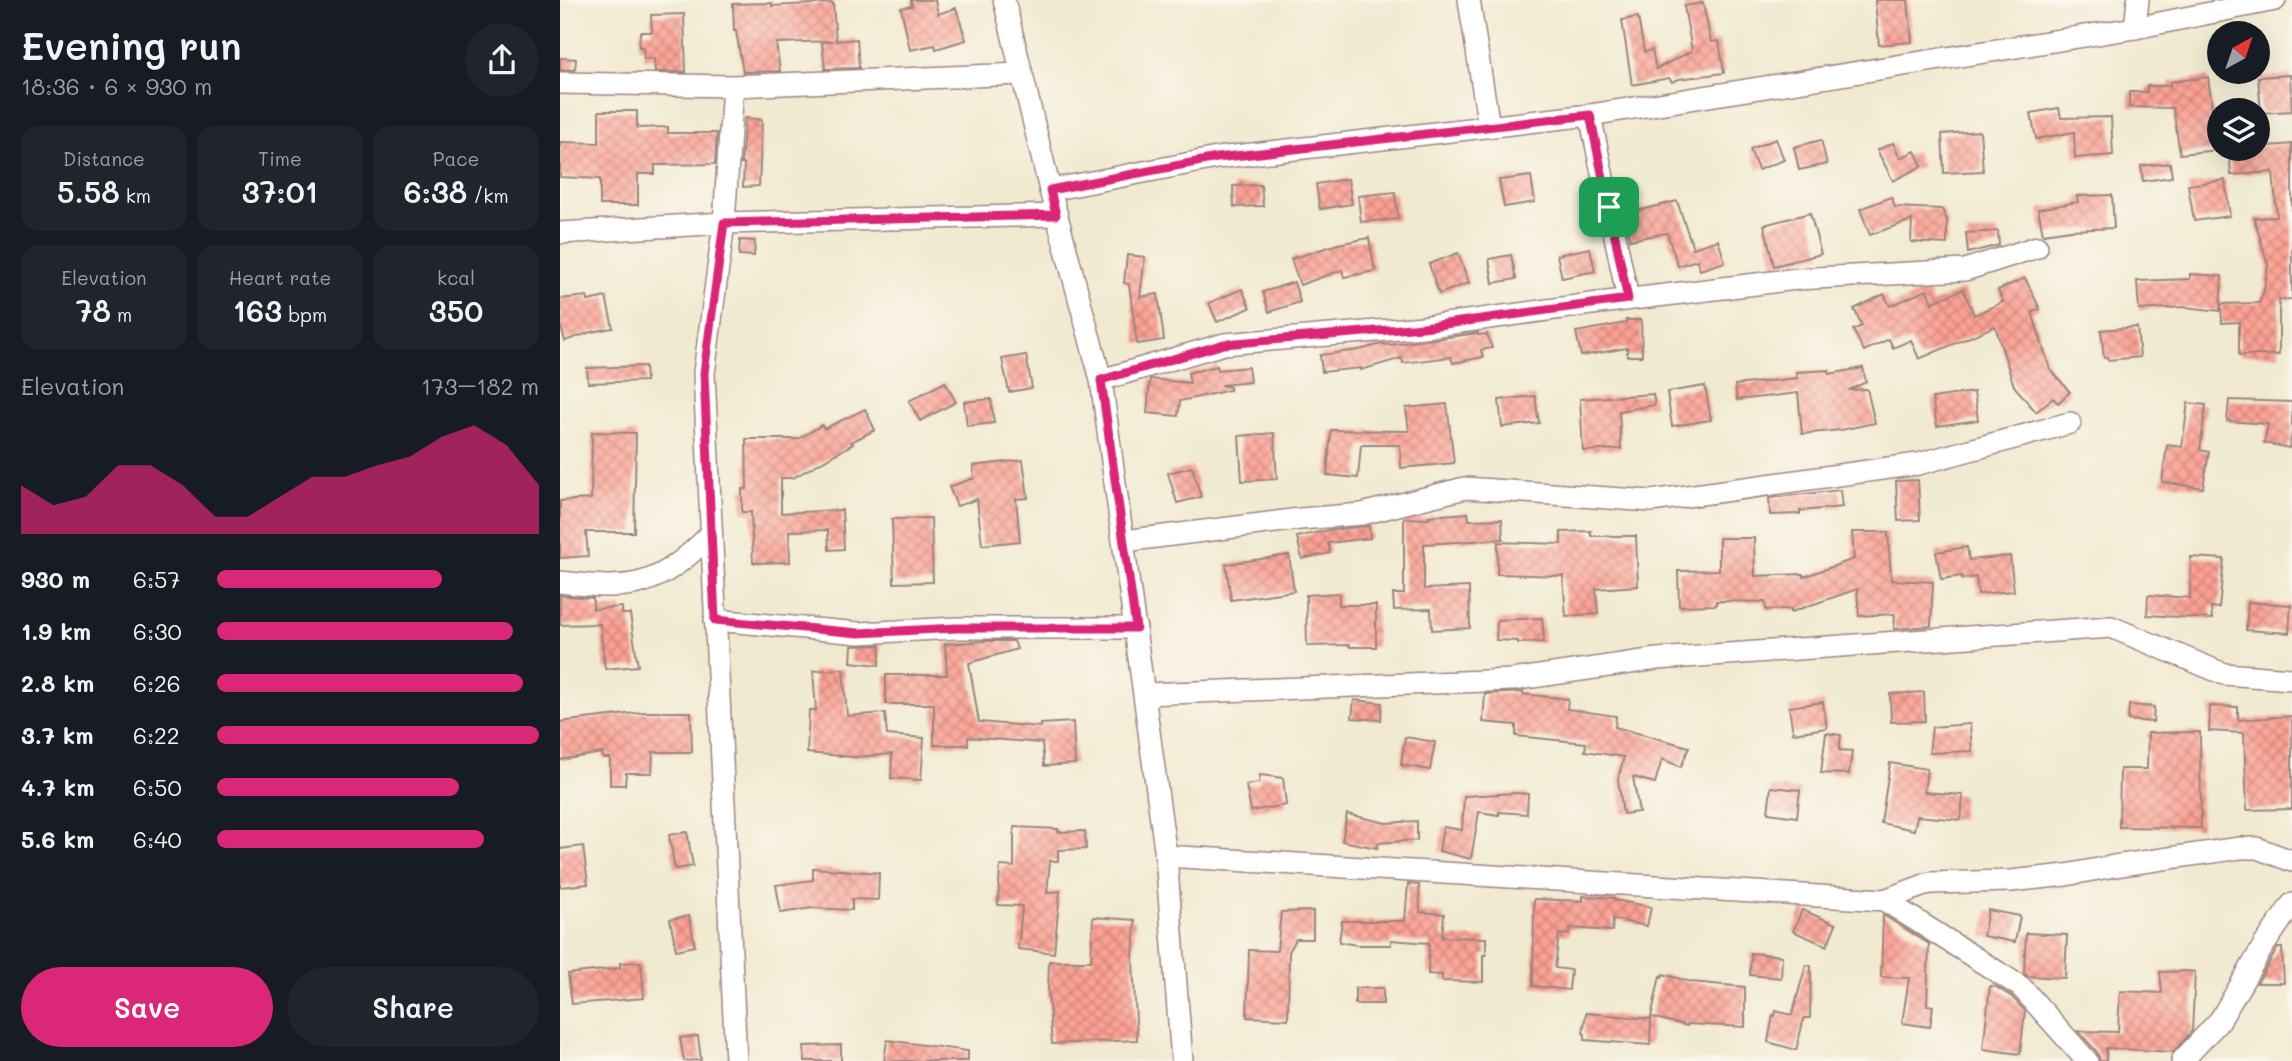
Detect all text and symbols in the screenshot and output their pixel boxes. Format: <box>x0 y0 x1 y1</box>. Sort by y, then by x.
text: Evening run <box>21 20 242 70</box>
north arrow <box>2207 21 2270 84</box>
map controls <box>2207 21 2270 161</box>
button: share <box>465 23 539 97</box>
text: 18:36 · 6 × 930 m <box>21 71 212 101</box>
button: layers <box>2207 98 2270 161</box>
text: Distance <box>63 146 145 171</box>
text: Time <box>258 146 302 171</box>
text: Pace <box>433 146 479 171</box>
text: 5.58 <box>57 171 120 211</box>
text: 37:01 <box>242 171 318 211</box>
text: 6:38 <box>403 171 467 211</box>
pin <box>1579 177 1639 237</box>
text: km <box>120 183 151 208</box>
text: /km <box>467 183 509 208</box>
icon: arrive <box>1590 188 1628 226</box>
text: Elevation <box>61 265 147 290</box>
text: Heart rate <box>229 265 331 290</box>
text: kcal <box>437 265 475 290</box>
text: 78 <box>76 290 111 330</box>
text: 163 <box>233 290 282 330</box>
text: 350 <box>429 290 483 330</box>
text: m <box>111 302 132 327</box>
text: bpm <box>282 302 327 327</box>
text: Elevation <box>21 371 124 401</box>
text: 173–182 m <box>421 371 539 401</box>
text: 930 m <box>21 564 90 594</box>
text: 6:57 <box>133 564 180 594</box>
text: 1.9 km <box>21 616 91 646</box>
text: 6:30 <box>133 616 182 646</box>
text: 2.8 km <box>21 668 94 698</box>
text: 6:26 <box>133 668 181 698</box>
text: 3.7 km <box>21 720 94 750</box>
text: 6:22 <box>133 720 180 750</box>
text: 4.7 km <box>21 772 94 802</box>
text: 6:50 <box>133 772 182 802</box>
text: 5.6 km <box>21 824 94 854</box>
text: 6:40 <box>133 824 182 854</box>
button: Save <box>21 967 273 1047</box>
button: Share <box>287 967 539 1047</box>

